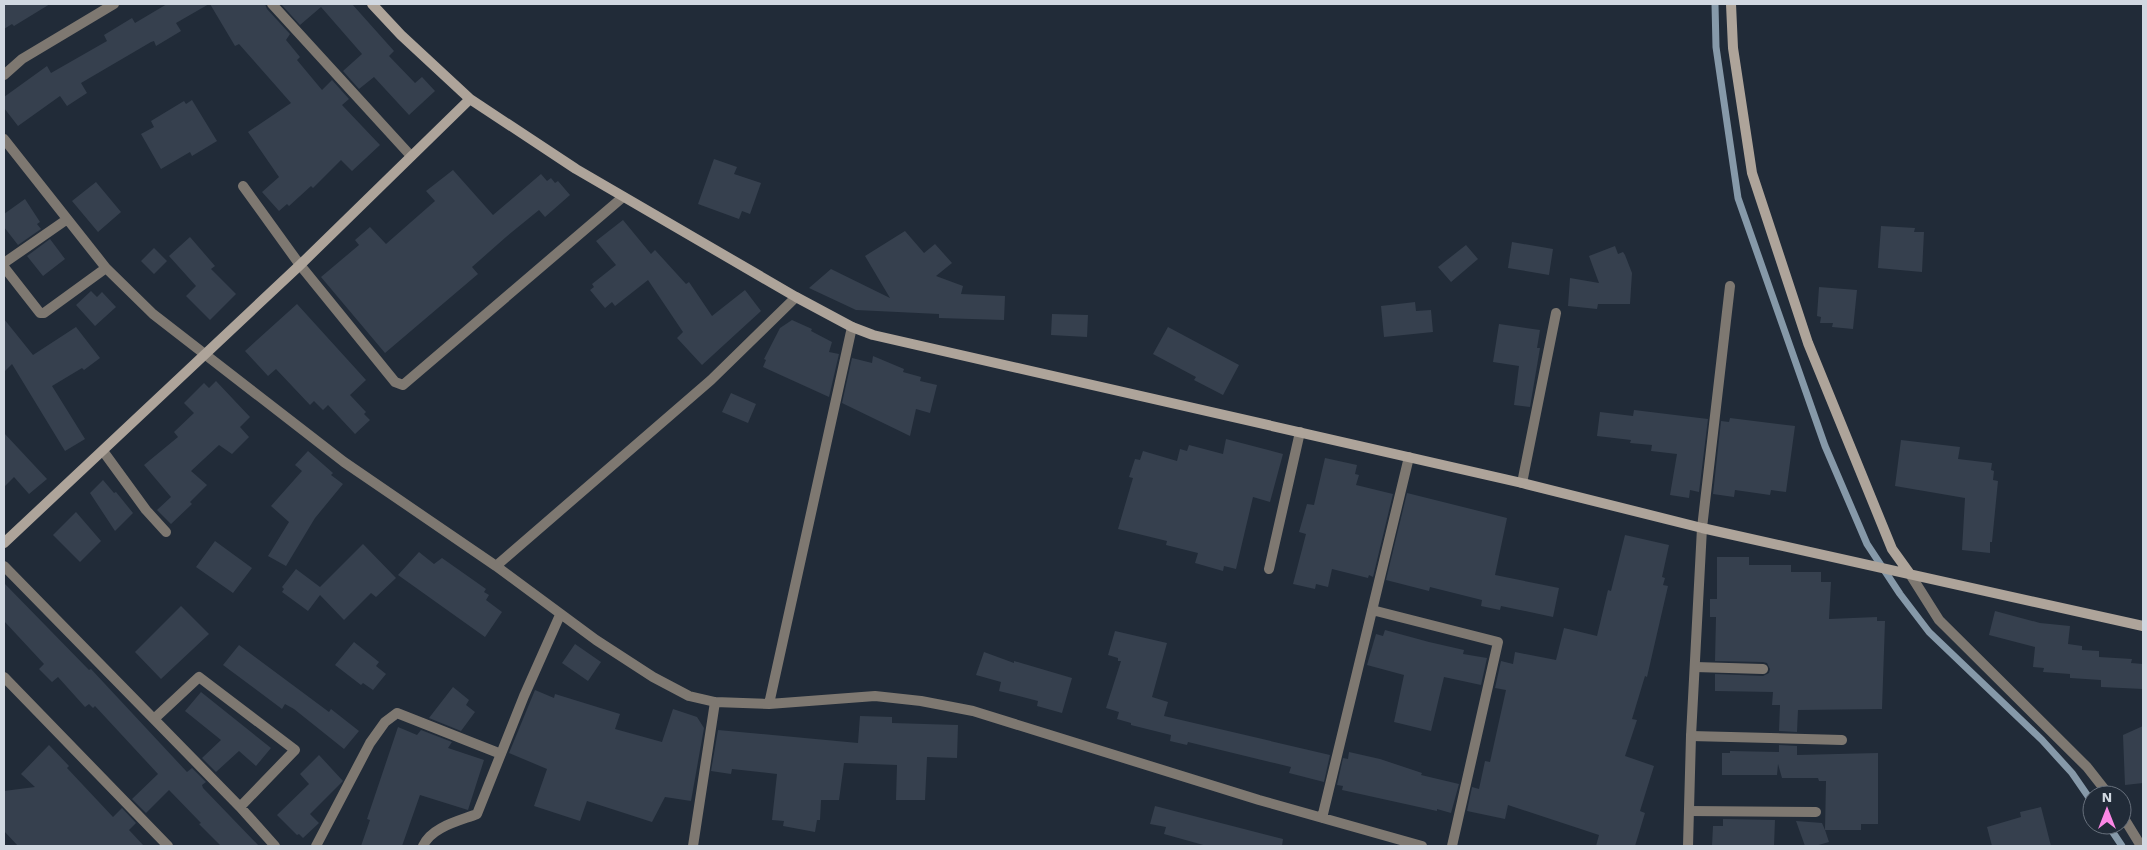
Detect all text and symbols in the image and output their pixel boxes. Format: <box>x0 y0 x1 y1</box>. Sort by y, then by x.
north arrow <box>2082 785 2132 835</box>
text: N <box>2102 789 2112 805</box>

